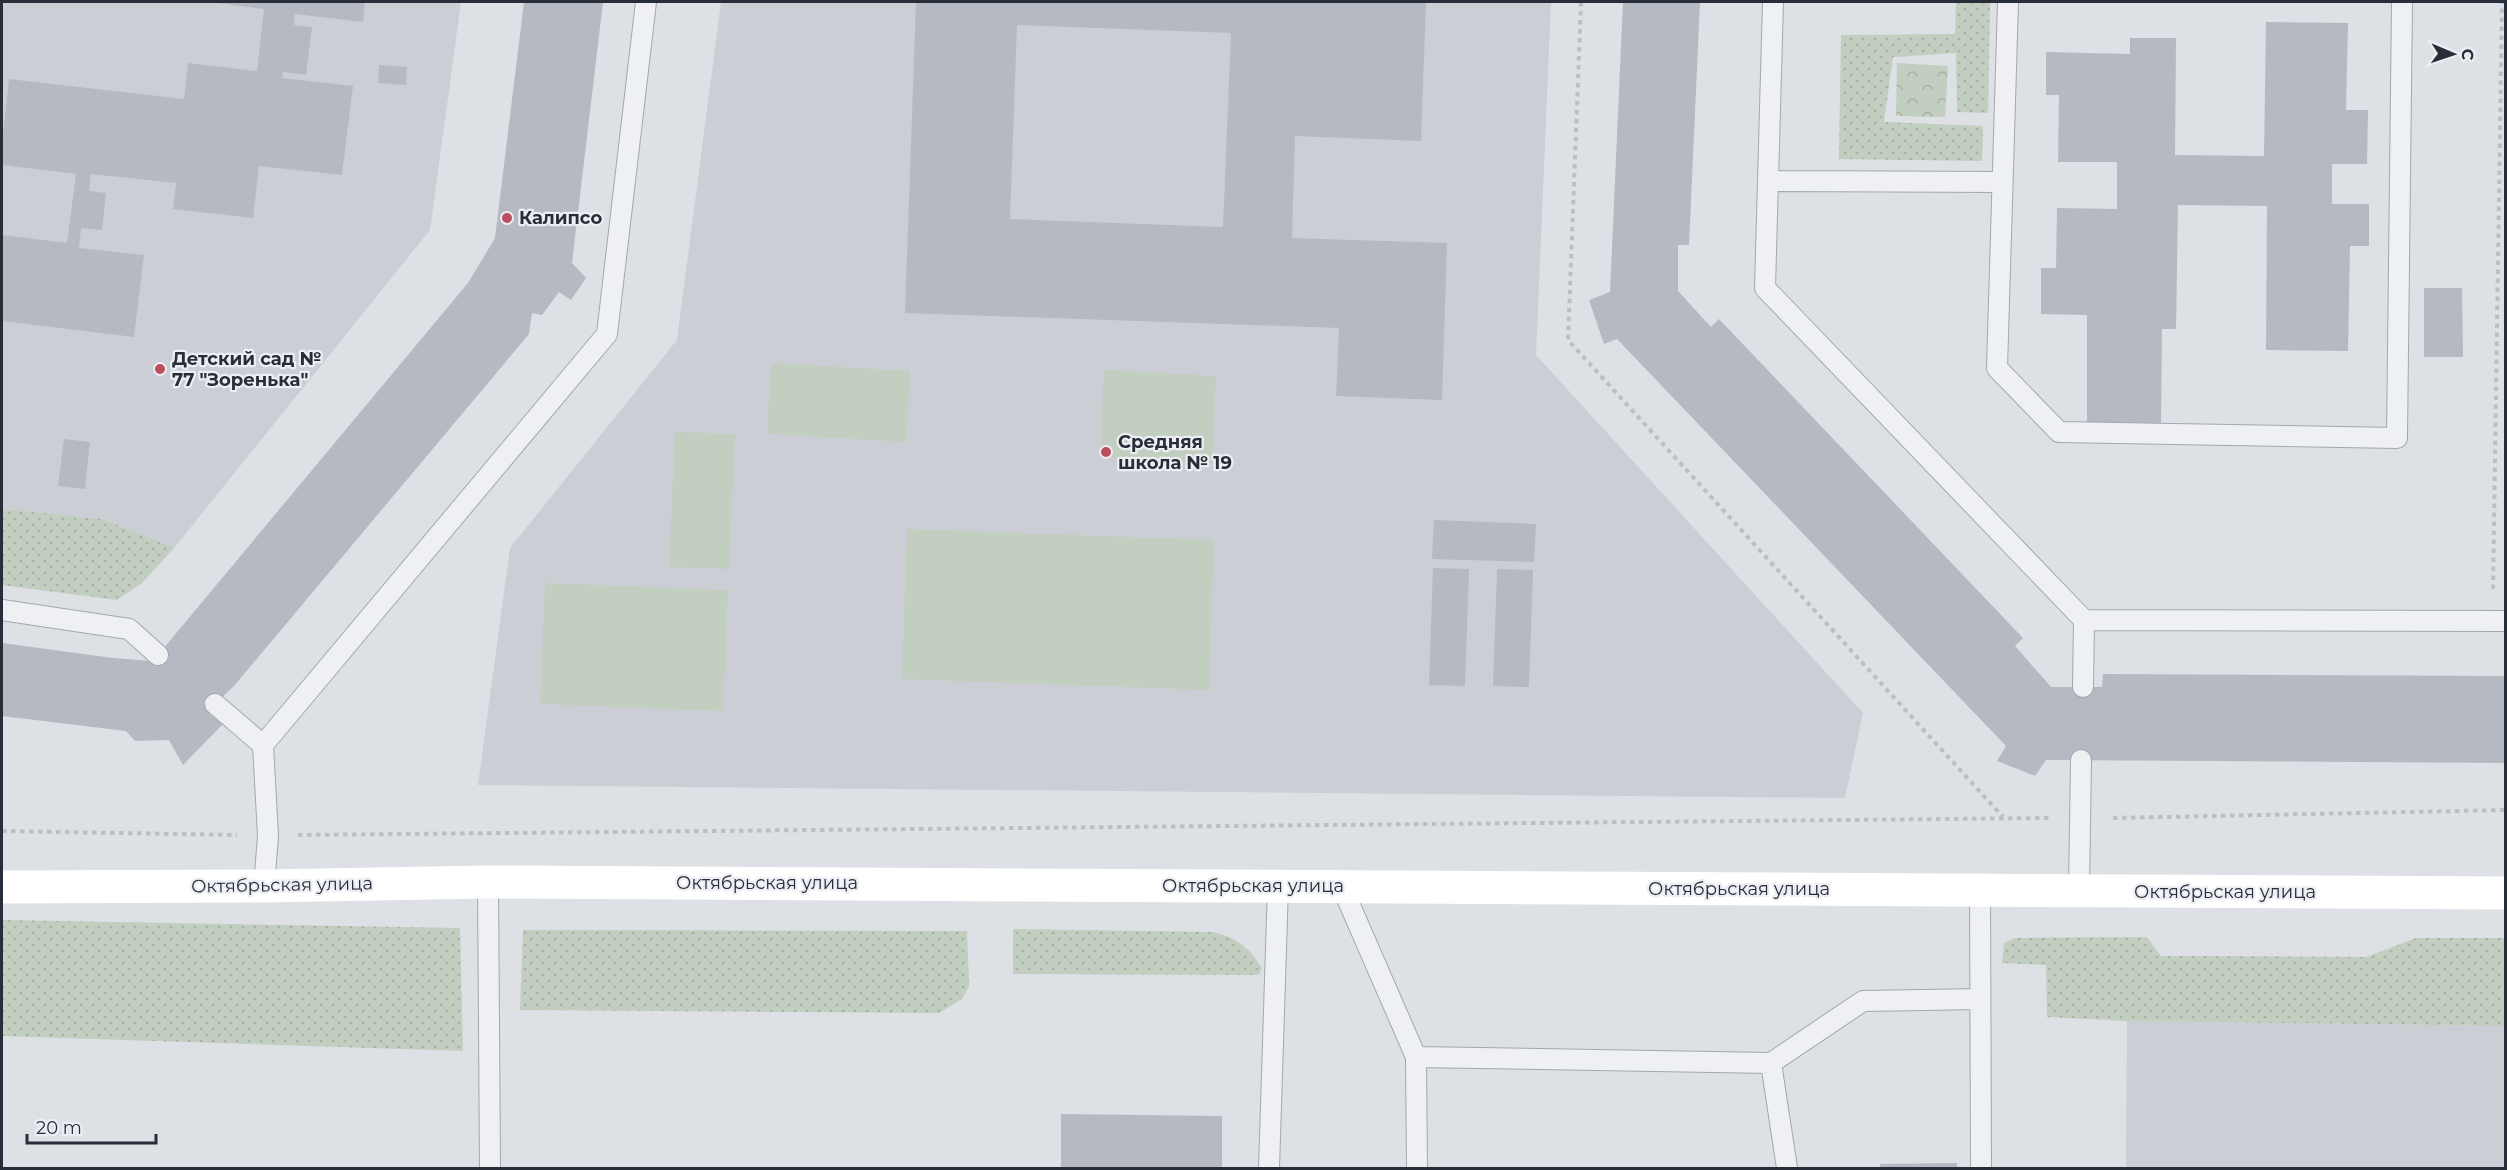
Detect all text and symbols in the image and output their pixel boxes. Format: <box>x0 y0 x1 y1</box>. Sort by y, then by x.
north arrow <box>2423 24 2483 84</box>
text: С <box>2458 48 2477 61</box>
place label: Калипсо <box>519 207 602 229</box>
marker: Калипсо <box>500 211 514 225</box>
place label: Детский сад № 77 "Зоренька" <box>172 348 321 391</box>
marker: Детский сад № 77 "Зоренька" <box>153 362 167 376</box>
place label: Средняя школа № 19 <box>1118 431 1232 474</box>
marker: Средняя школа № 19 <box>1099 445 1113 459</box>
street label: Октябрьская улица <box>191 872 373 898</box>
street label: Октябрьская улица <box>676 872 858 894</box>
street label: Октябрьская улица <box>1162 875 1344 897</box>
street label: Октябрьская улица <box>1648 878 1830 900</box>
street label: Октябрьская улица <box>2134 881 2316 903</box>
scale bar <box>27 1107 156 1145</box>
text: 20 m <box>36 1117 82 1139</box>

